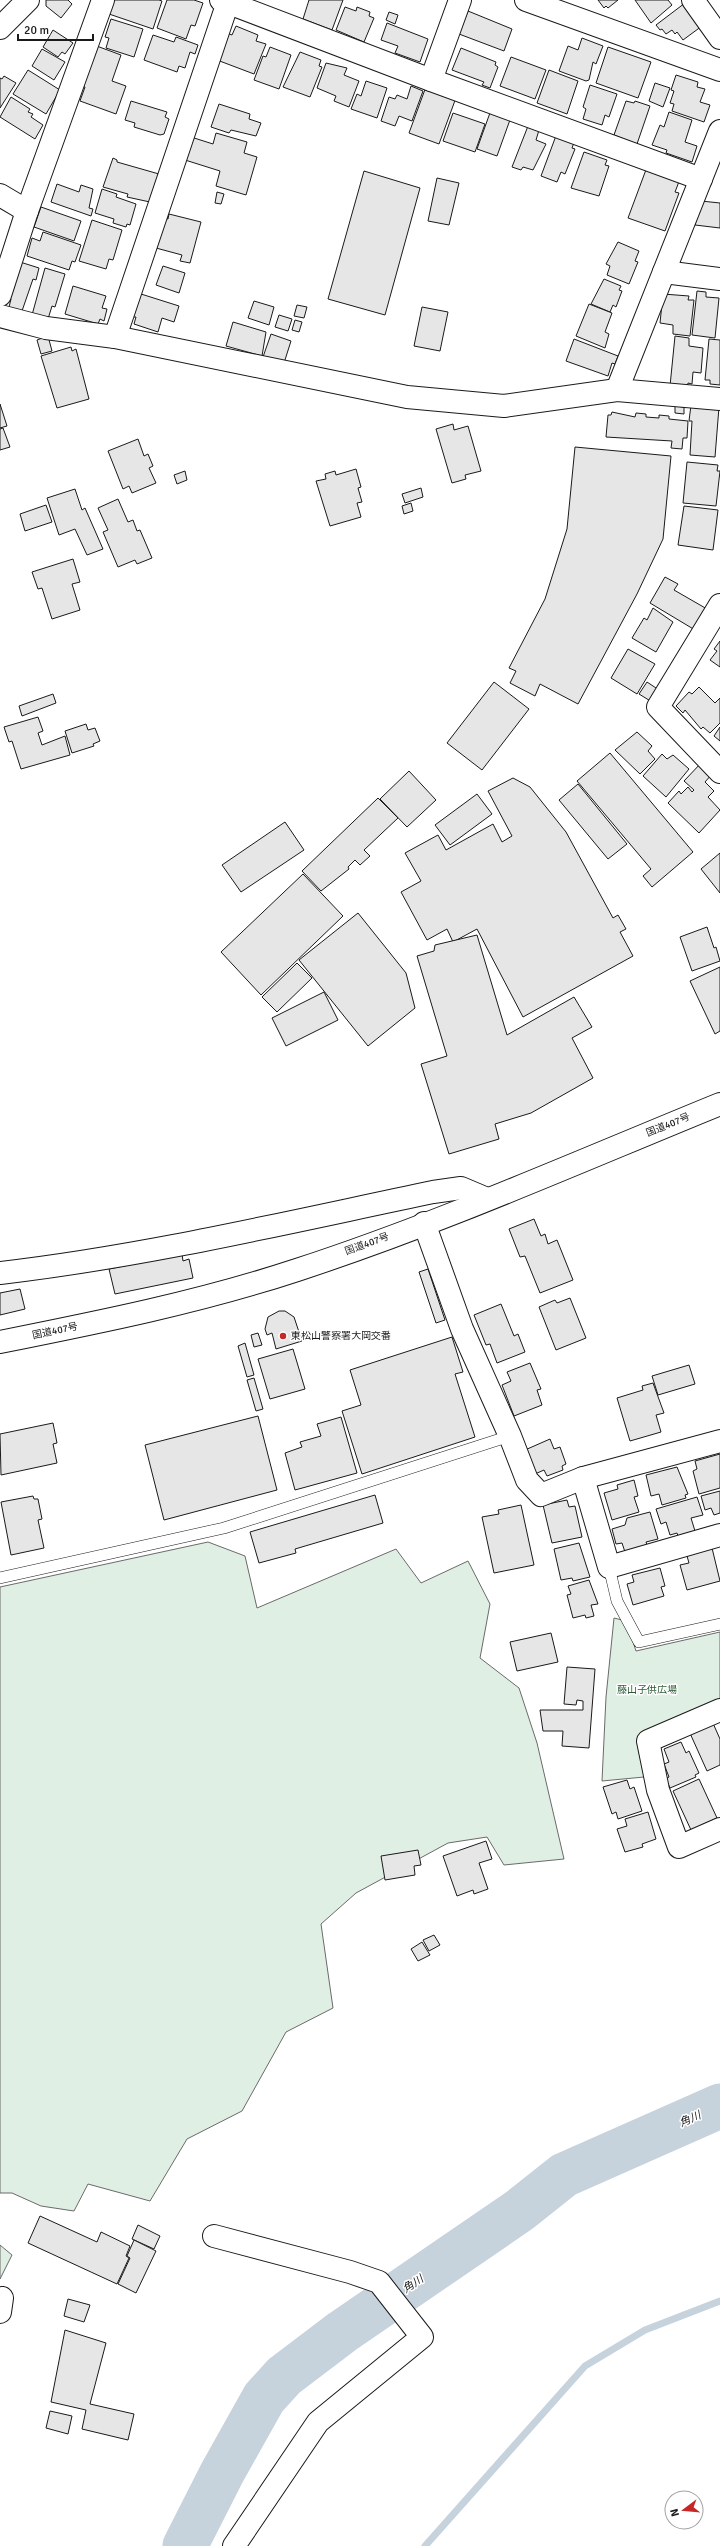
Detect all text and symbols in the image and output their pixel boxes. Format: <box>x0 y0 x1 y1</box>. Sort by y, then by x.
scale bar <box>18 16 93 42</box>
text: 20 m <box>24 23 49 38</box>
street label: 国道407号 <box>644 1111 692 1139</box>
street label: 国道407号 <box>343 1230 391 1258</box>
street label: 国道407号 <box>31 1320 79 1342</box>
place label: 東松山警察署大岡交番 <box>291 1330 391 1342</box>
marker: 東松山警察署大岡交番 <box>278 1331 288 1341</box>
park label: 藤山子供広場 <box>617 1684 677 1696</box>
water label: 角川 <box>677 2108 704 2129</box>
water label: 角川 <box>400 2272 427 2296</box>
north arrow <box>664 2490 704 2530</box>
text: N <box>668 2507 682 2518</box>

